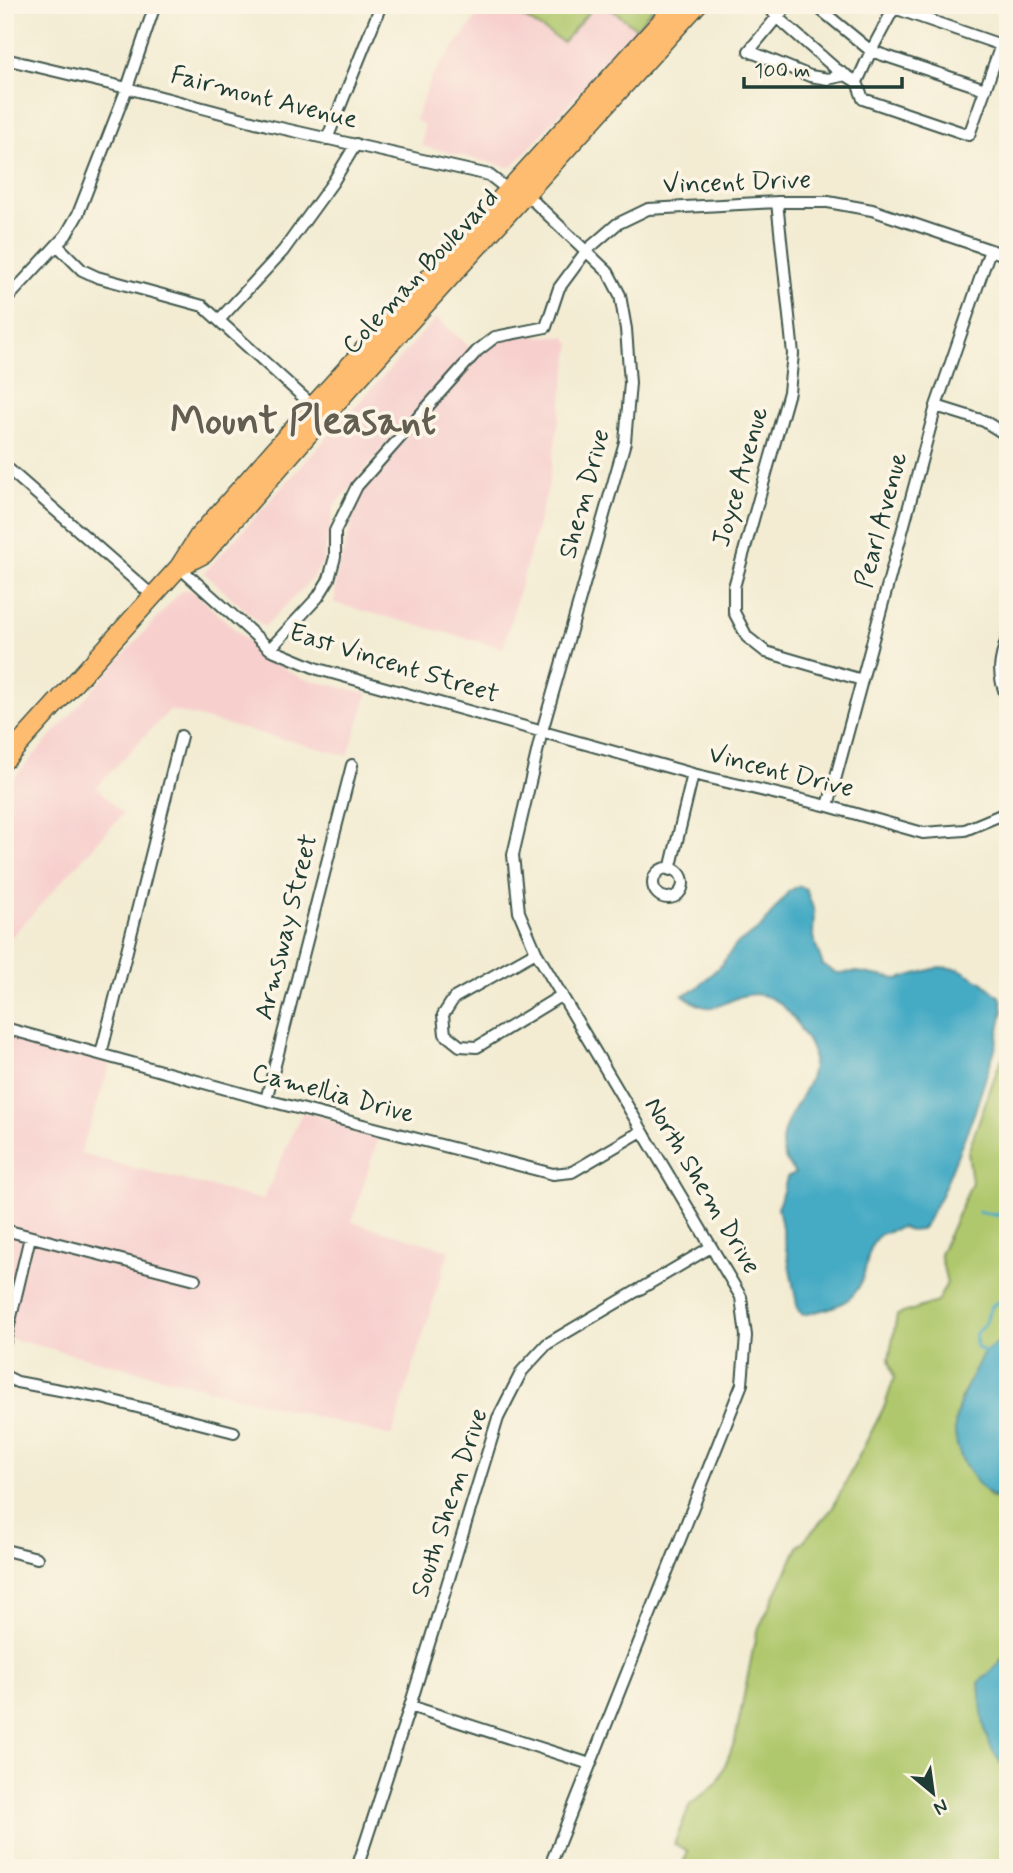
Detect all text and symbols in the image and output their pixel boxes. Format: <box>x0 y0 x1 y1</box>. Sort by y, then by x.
scale bar <box>744 46 901 90</box>
text: 100 m <box>754 57 810 85</box>
street label: Fairmont Avenue <box>167 58 361 138</box>
street label: Vincent Drive <box>662 163 812 203</box>
street label: Coleman Boulevard <box>335 182 507 362</box>
district label: Mount Pleasant <box>170 396 436 448</box>
street label: Joyce Avenue <box>705 403 777 551</box>
street label: Shem Drive <box>551 425 619 563</box>
street label: Pearl Avenue <box>848 449 916 591</box>
street label: East Vincent Street <box>285 616 503 712</box>
street label: Vincent Drive <box>705 738 857 806</box>
street label: Armsway Street <box>247 830 327 1024</box>
street label: Camellia Drive <box>248 1056 418 1132</box>
street label: North Shem Drive <box>636 1091 768 1281</box>
street label: South Shem Drive <box>403 1404 497 1602</box>
north arrow <box>898 1758 968 1828</box>
text: N <box>929 1793 952 1821</box>

